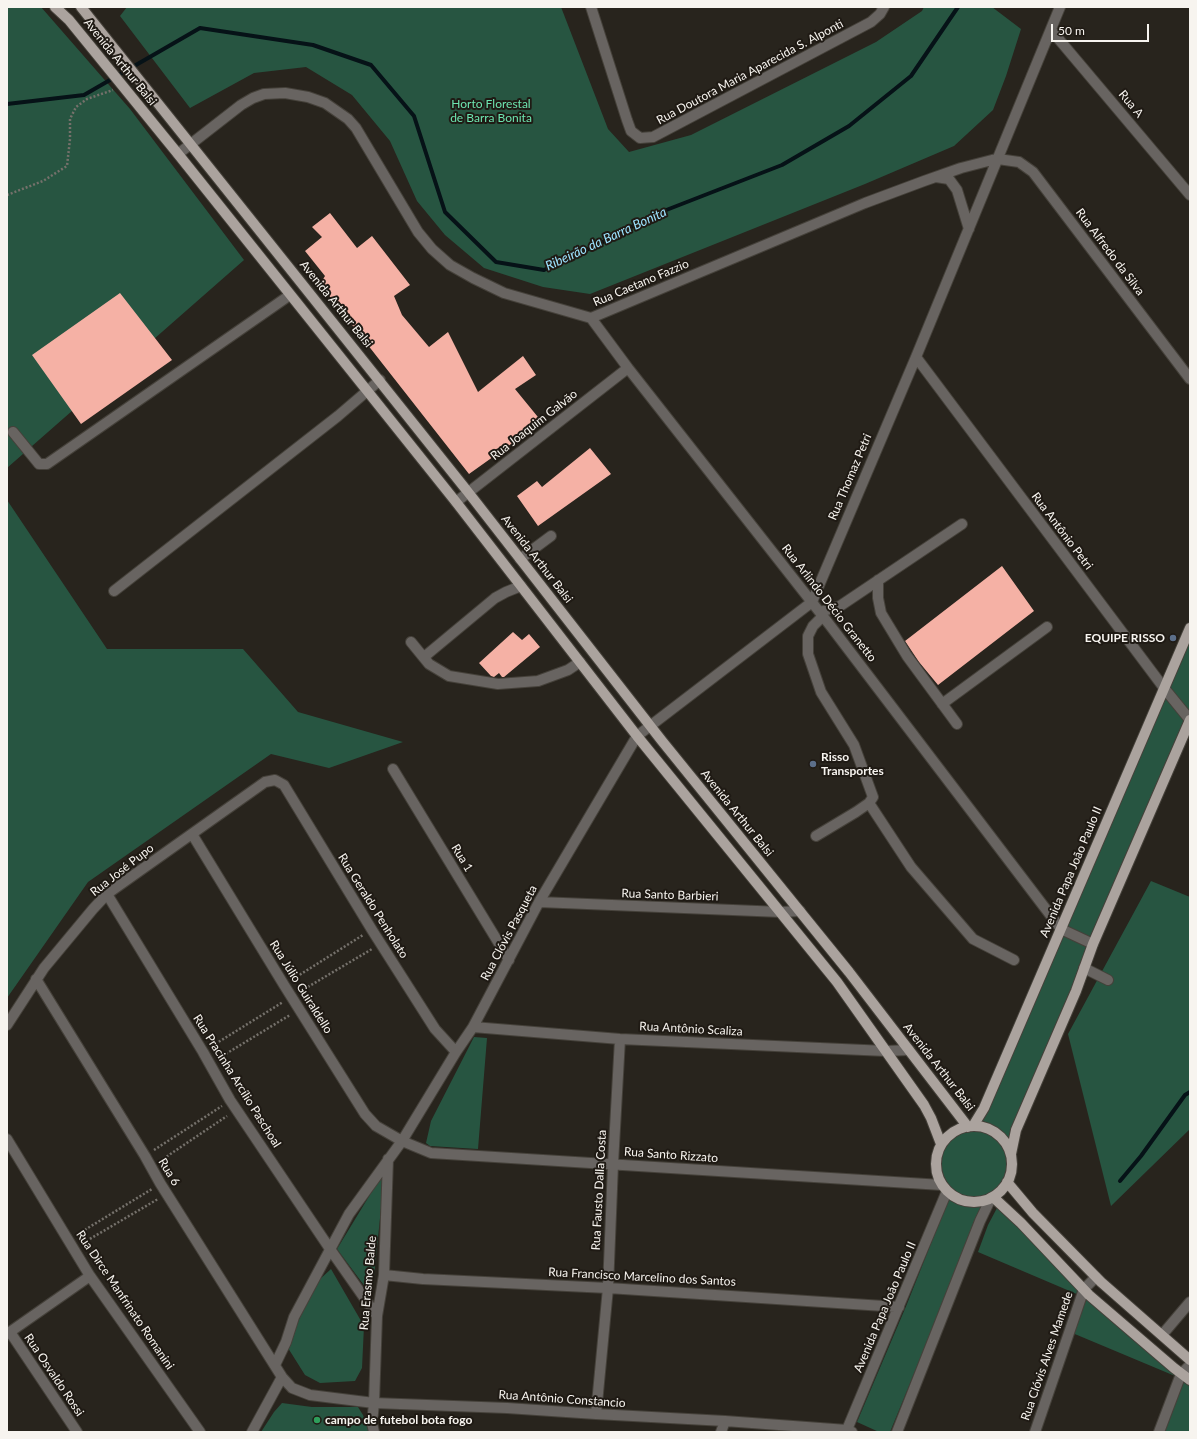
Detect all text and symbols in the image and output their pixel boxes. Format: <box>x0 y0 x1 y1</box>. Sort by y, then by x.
street label: Avenida Arthur Balsi <box>81 16 159 108</box>
street label: Rua Doutora Maria Aparecida S. Alponti <box>654 16 846 128</box>
scale bar <box>1053 16 1151 42</box>
text: 50 m <box>1058 23 1085 38</box>
street label: Rua A <box>1115 87 1147 121</box>
park label: Horto Florestal de Barra Bonita <box>450 97 532 125</box>
water label: Ribeirão da Barra Bonita <box>543 204 669 274</box>
street label: Rua Alfredo da Silva <box>1073 206 1147 298</box>
street label: Rua Caetano Fazzio <box>591 256 691 310</box>
street label: Avenida Arthur Balsi <box>297 258 375 350</box>
street label: Rua Joaquim Galvão <box>488 387 580 463</box>
street label: Rua Thomaz Petri <box>825 432 875 522</box>
street label: Rua Antônio Petri <box>1028 490 1096 572</box>
street label: Avenida Arthur Balsi <box>498 512 576 606</box>
street label: Rua Arlindo Décio Granetto <box>779 541 879 665</box>
place label: EQUIPE RISSO <box>1085 631 1165 645</box>
marker: EQUIPE RISSO <box>1168 633 1178 643</box>
place label: Risso Transportes <box>821 750 884 778</box>
marker: Risso Transportes <box>808 759 818 769</box>
street label: Avenida Arthur Balsi <box>698 767 776 859</box>
street label: Avenida Papa João Paulo II <box>1037 804 1105 940</box>
street label: Rua José Pupo <box>87 841 157 899</box>
street label: Rua 1 <box>448 841 476 875</box>
street label: Rua Geraldo Penholato <box>335 851 411 961</box>
street label: Rua Clóvis Pasqueta <box>478 883 540 983</box>
street label: Rua Santo Barbieri <box>621 886 719 904</box>
street label: Rua Júlio Guiraldello <box>267 938 335 1036</box>
street label: Rua Pracinha Arcílio Paschoal <box>190 1012 284 1150</box>
street label: Rua Antônio Scaliza <box>639 1019 743 1039</box>
street label: Avenida Arthur Balsi <box>900 1020 978 1114</box>
street label: Rua Fausto Dalla Costa <box>589 1129 609 1251</box>
street label: Rua Santo Rizzato <box>623 1145 719 1165</box>
street label: Rua 6 <box>155 1155 183 1189</box>
street label: Rua Dirce Manfrinato Romanini <box>73 1228 177 1372</box>
street label: Rua Erasmo Balde <box>357 1235 379 1331</box>
street label: Avenida Papa João Paulo II <box>851 1239 919 1375</box>
street label: Rua Francisco Marcelino dos Santos <box>548 1265 736 1289</box>
street label: Rua Clóvis Alves Mamede <box>1018 1290 1076 1422</box>
street label: Rua Osvaldo Rossi <box>21 1331 87 1419</box>
street label: Rua Antônio Constancio <box>498 1387 626 1411</box>
place label: campo de futebol bota fogo <box>325 1413 472 1427</box>
marker: campo de futebol bota fogo <box>312 1415 322 1425</box>

